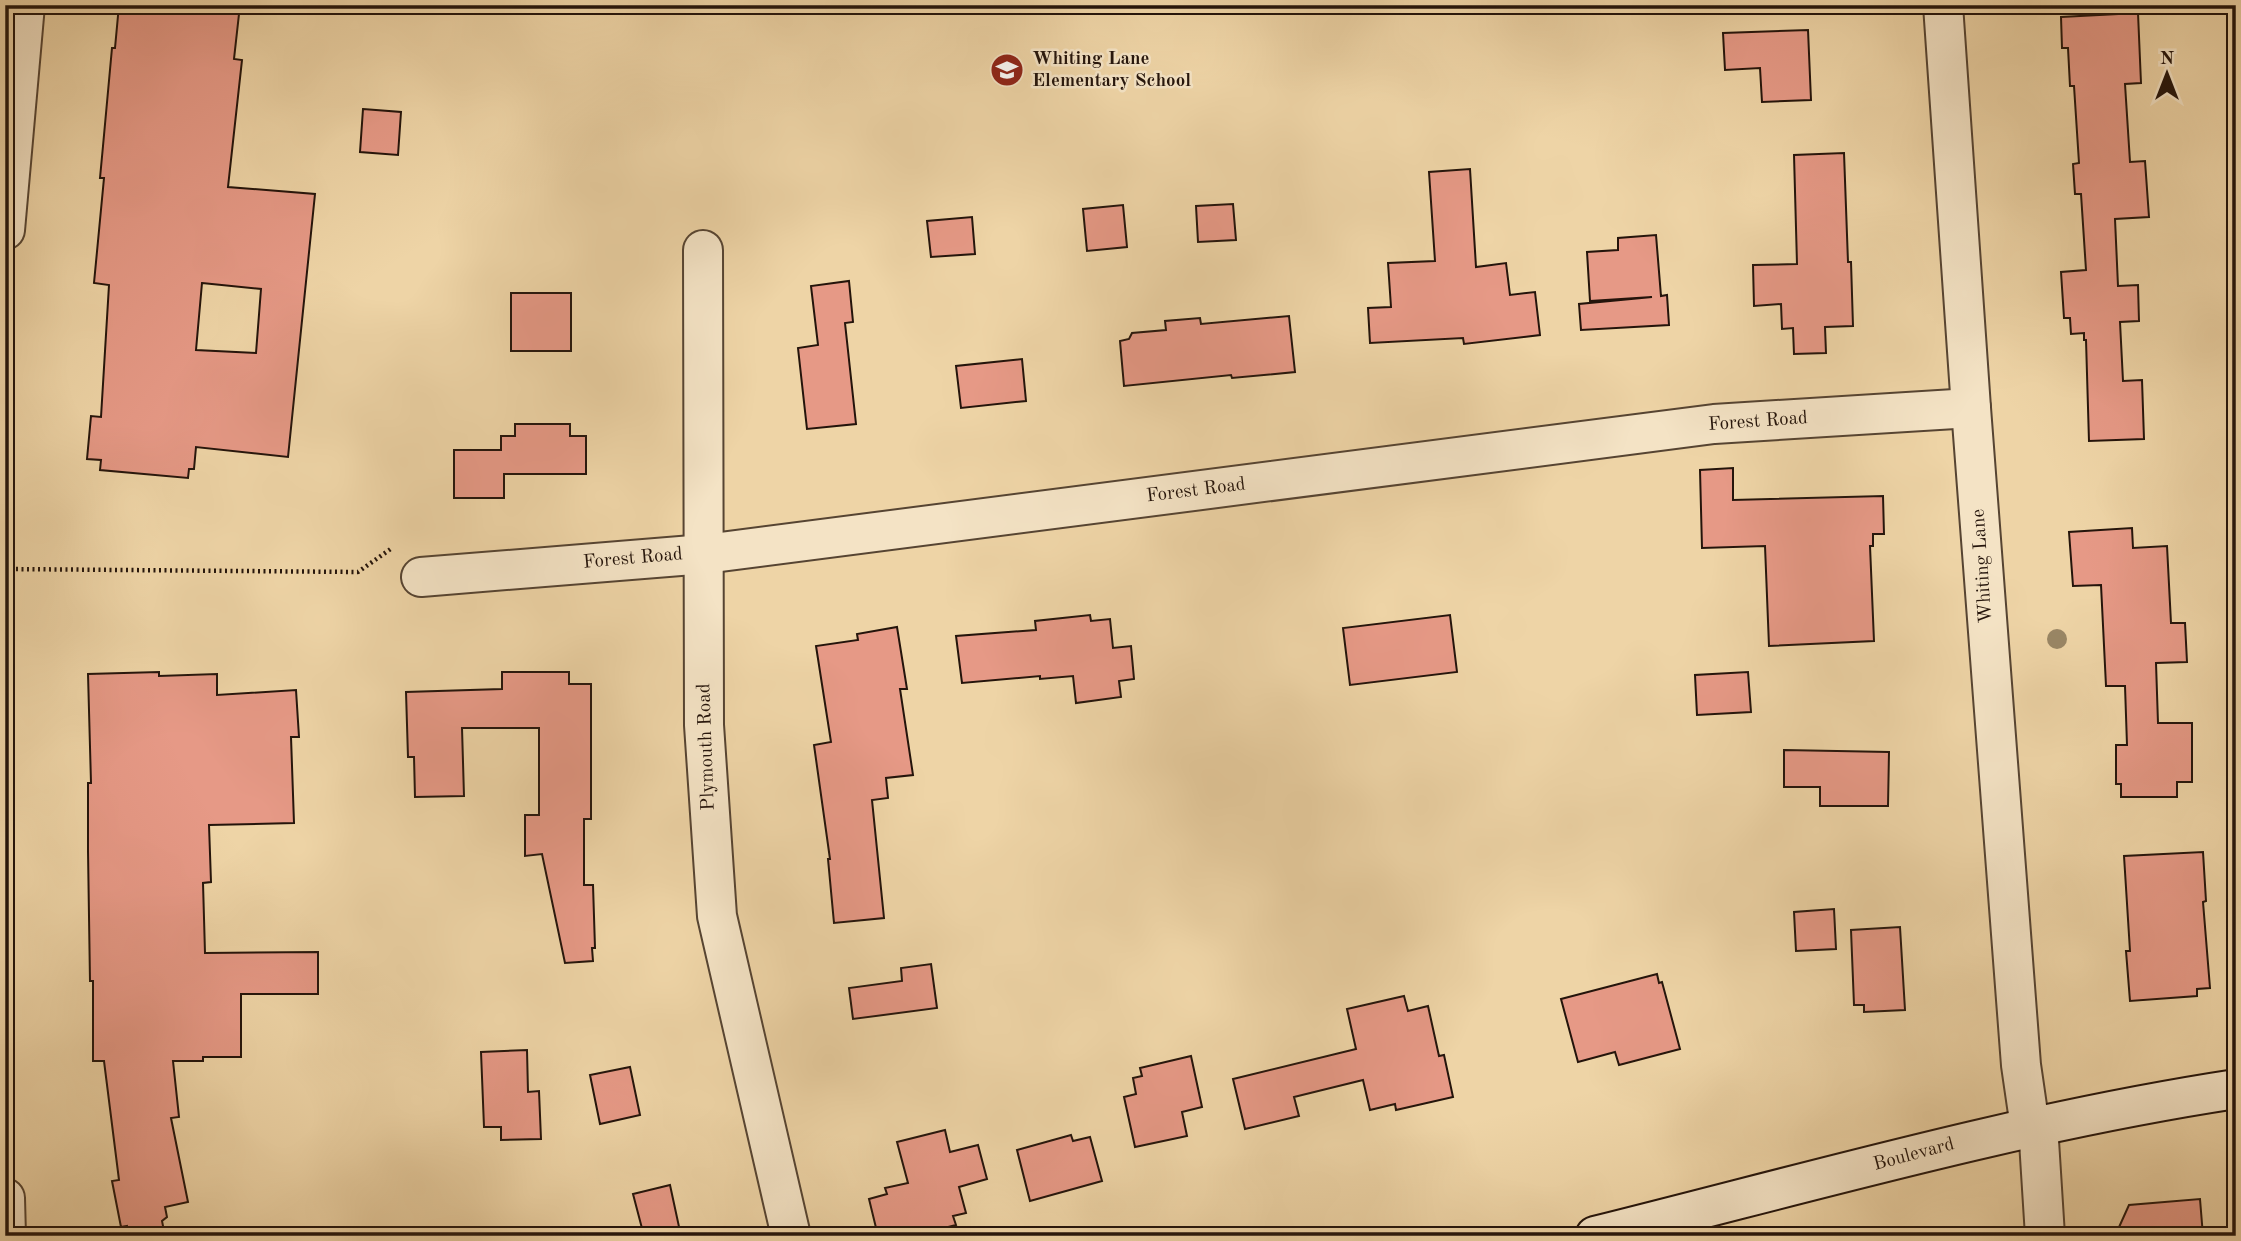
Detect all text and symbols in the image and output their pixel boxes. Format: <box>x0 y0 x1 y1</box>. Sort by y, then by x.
north arrow <box>2132 38 2202 108</box>
place label: Whiting Lane Elementary School <box>1032 50 1191 91</box>
text: N <box>2160 50 2175 69</box>
school or university icon: Whiting Lane Elementary School <box>988 51 1026 89</box>
street label: Forest Road <box>1707 409 1809 435</box>
street label: Forest Road <box>1145 475 1247 507</box>
street label: Whiting Lane <box>1970 508 1996 624</box>
street label: Forest Road <box>582 545 684 573</box>
street label: Plymouth Road <box>695 683 719 811</box>
street label: Boulevard <box>1871 1135 1957 1175</box>

